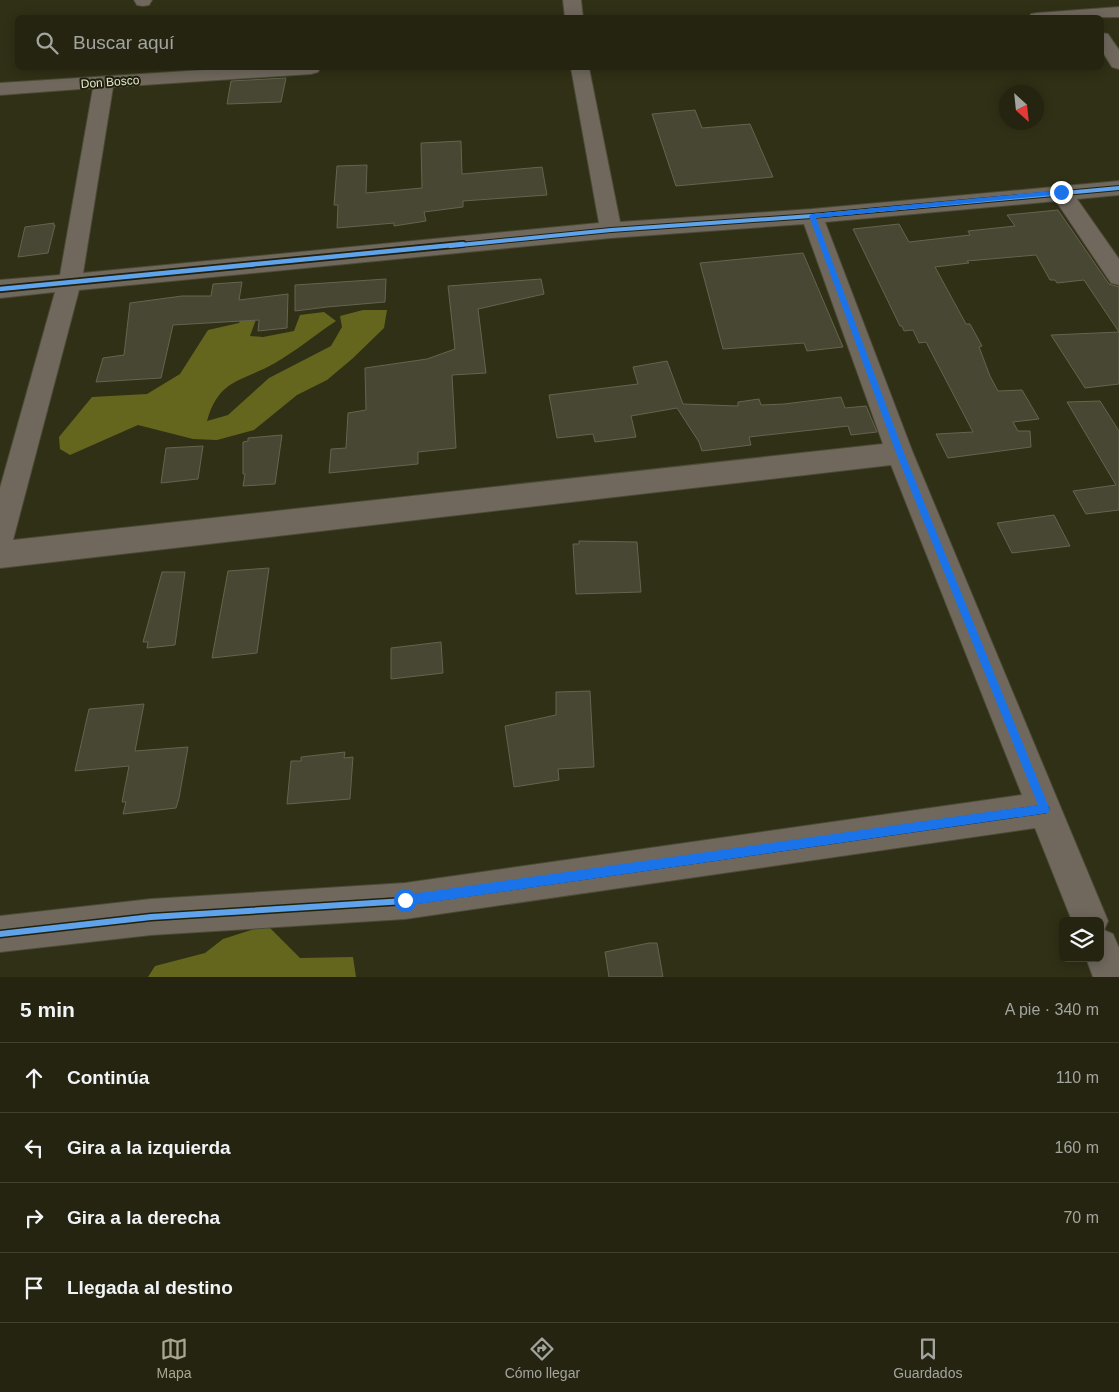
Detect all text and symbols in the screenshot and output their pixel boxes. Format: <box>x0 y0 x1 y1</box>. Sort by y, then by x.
search box <box>15 15 1104 70</box>
icon: search <box>33 29 61 57</box>
text: Buscar aquí <box>73 32 174 53</box>
street label: Don Bosco <box>80 73 140 91</box>
north arrow <box>999 85 1044 130</box>
route end <box>1050 181 1073 204</box>
route start <box>394 889 417 912</box>
map controls <box>1059 917 1104 962</box>
button: layers <box>1059 917 1104 962</box>
text: 5 min <box>20 998 75 1021</box>
text: A pie · 340 m <box>1005 1001 1099 1018</box>
icon: ahead <box>20 1064 48 1092</box>
text: Continúa <box>67 1067 149 1088</box>
text: 110 m <box>1056 1069 1099 1086</box>
icon: left <box>20 1134 48 1162</box>
text: Gira a la izquierda <box>67 1137 231 1158</box>
text: 160 m <box>1055 1139 1099 1156</box>
icon: right <box>20 1204 48 1232</box>
text: Gira a la derecha <box>67 1207 220 1228</box>
text: 70 m <box>1063 1209 1099 1226</box>
icon: arrive <box>20 1274 48 1302</box>
text: Llegada al destino <box>67 1277 233 1298</box>
tab: Mapa <box>157 1335 192 1381</box>
tab: Cómo llegar <box>505 1335 580 1381</box>
tab: Guardados <box>893 1335 962 1381</box>

